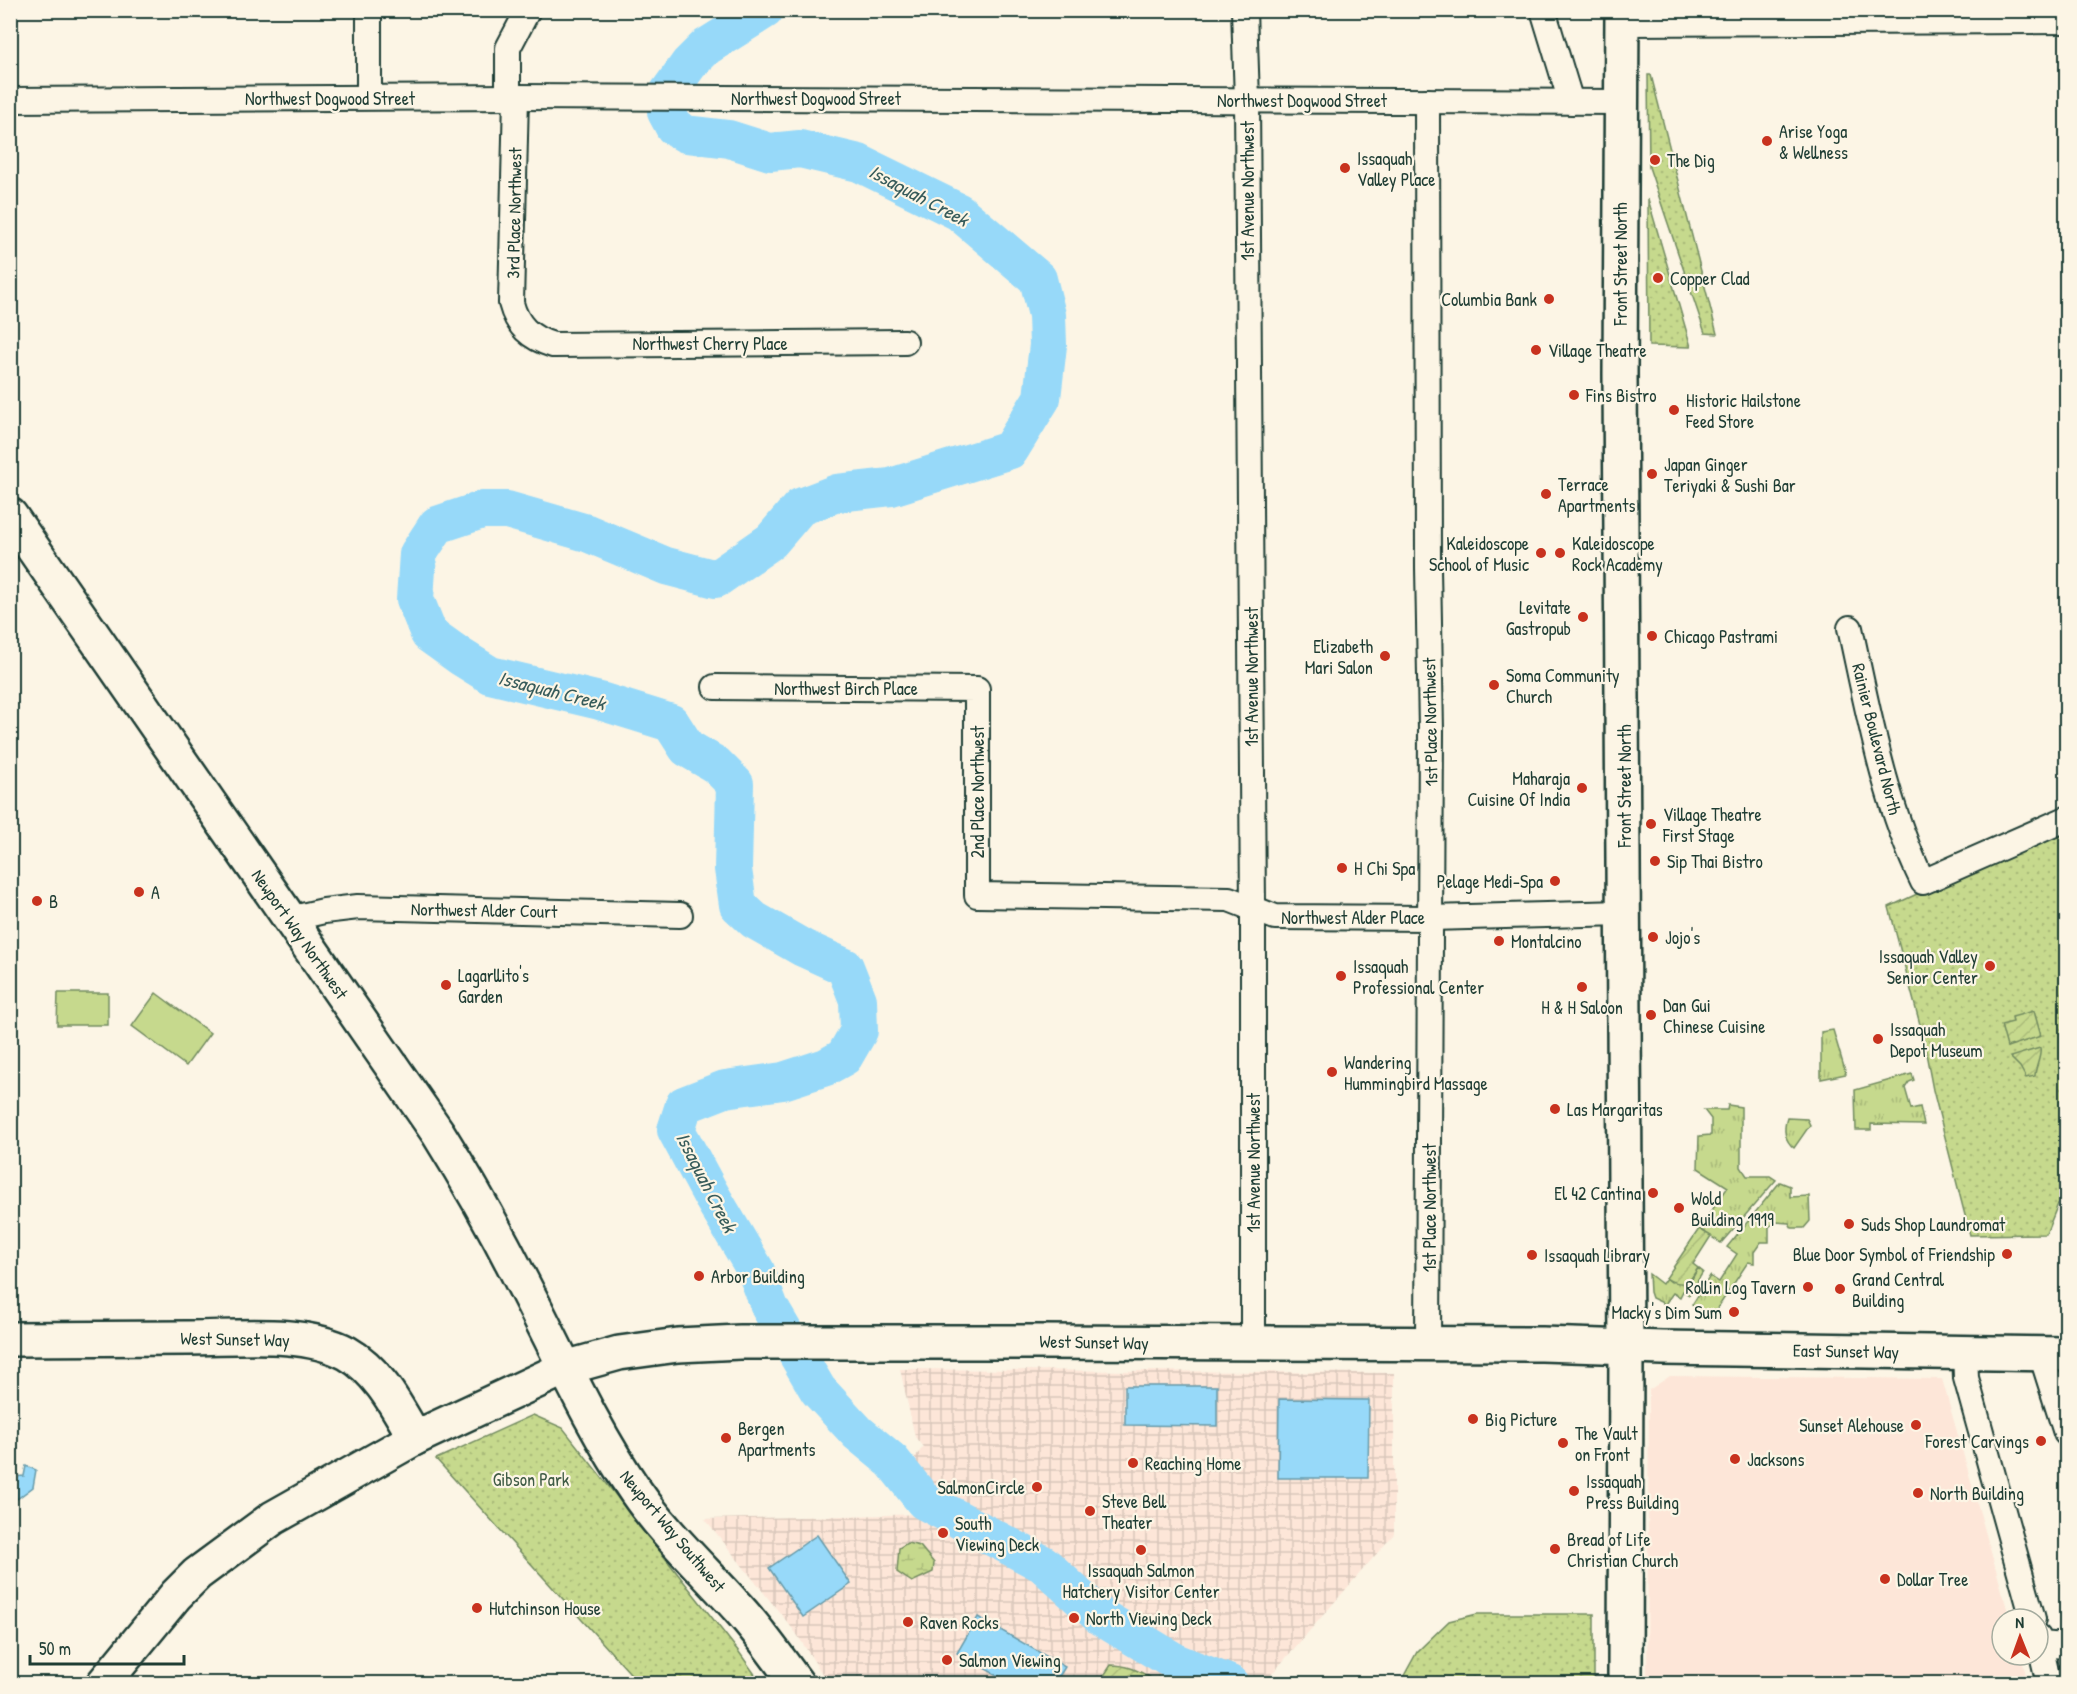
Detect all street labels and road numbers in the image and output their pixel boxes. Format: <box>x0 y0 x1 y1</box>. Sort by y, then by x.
street label: Northwest Dogwood Street <box>245 86 416 111</box>
street label: Northwest Dogwood Street <box>731 86 902 111</box>
street label: Northwest Dogwood Street <box>1217 88 1388 113</box>
street label: 1st Avenue Northwest <box>1235 120 1260 261</box>
street label: 3rd Place Northwest <box>500 146 528 279</box>
street label: Front Street North <box>1608 202 1633 326</box>
street label: Northwest Cherry Place <box>632 331 788 356</box>
street label: 1st Avenue Northwest <box>1239 606 1264 747</box>
street label: 1st Place Northwest <box>1416 657 1444 787</box>
street label: Rainier Boulevard North <box>1846 661 1908 818</box>
street label: Northwest Birch Place <box>774 676 918 701</box>
street label: Front Street North <box>1612 724 1637 848</box>
street label: 2nd Place Northwest <box>965 725 990 858</box>
street label: Newport Way Northwest <box>246 864 355 1005</box>
street label: Northwest Alder Court <box>411 896 558 924</box>
street label: Northwest Alder Place <box>1281 905 1425 930</box>
street label: 1st Avenue Northwest <box>1241 1092 1266 1233</box>
street label: 1st Place Northwest <box>1417 1143 1442 1272</box>
street label: West Sunset Way <box>180 1326 290 1352</box>
street label: West Sunset Way <box>1039 1329 1149 1355</box>
street label: East Sunset Way <box>1793 1338 1900 1364</box>
street label: Newport Way Southwest <box>614 1465 732 1598</box>

